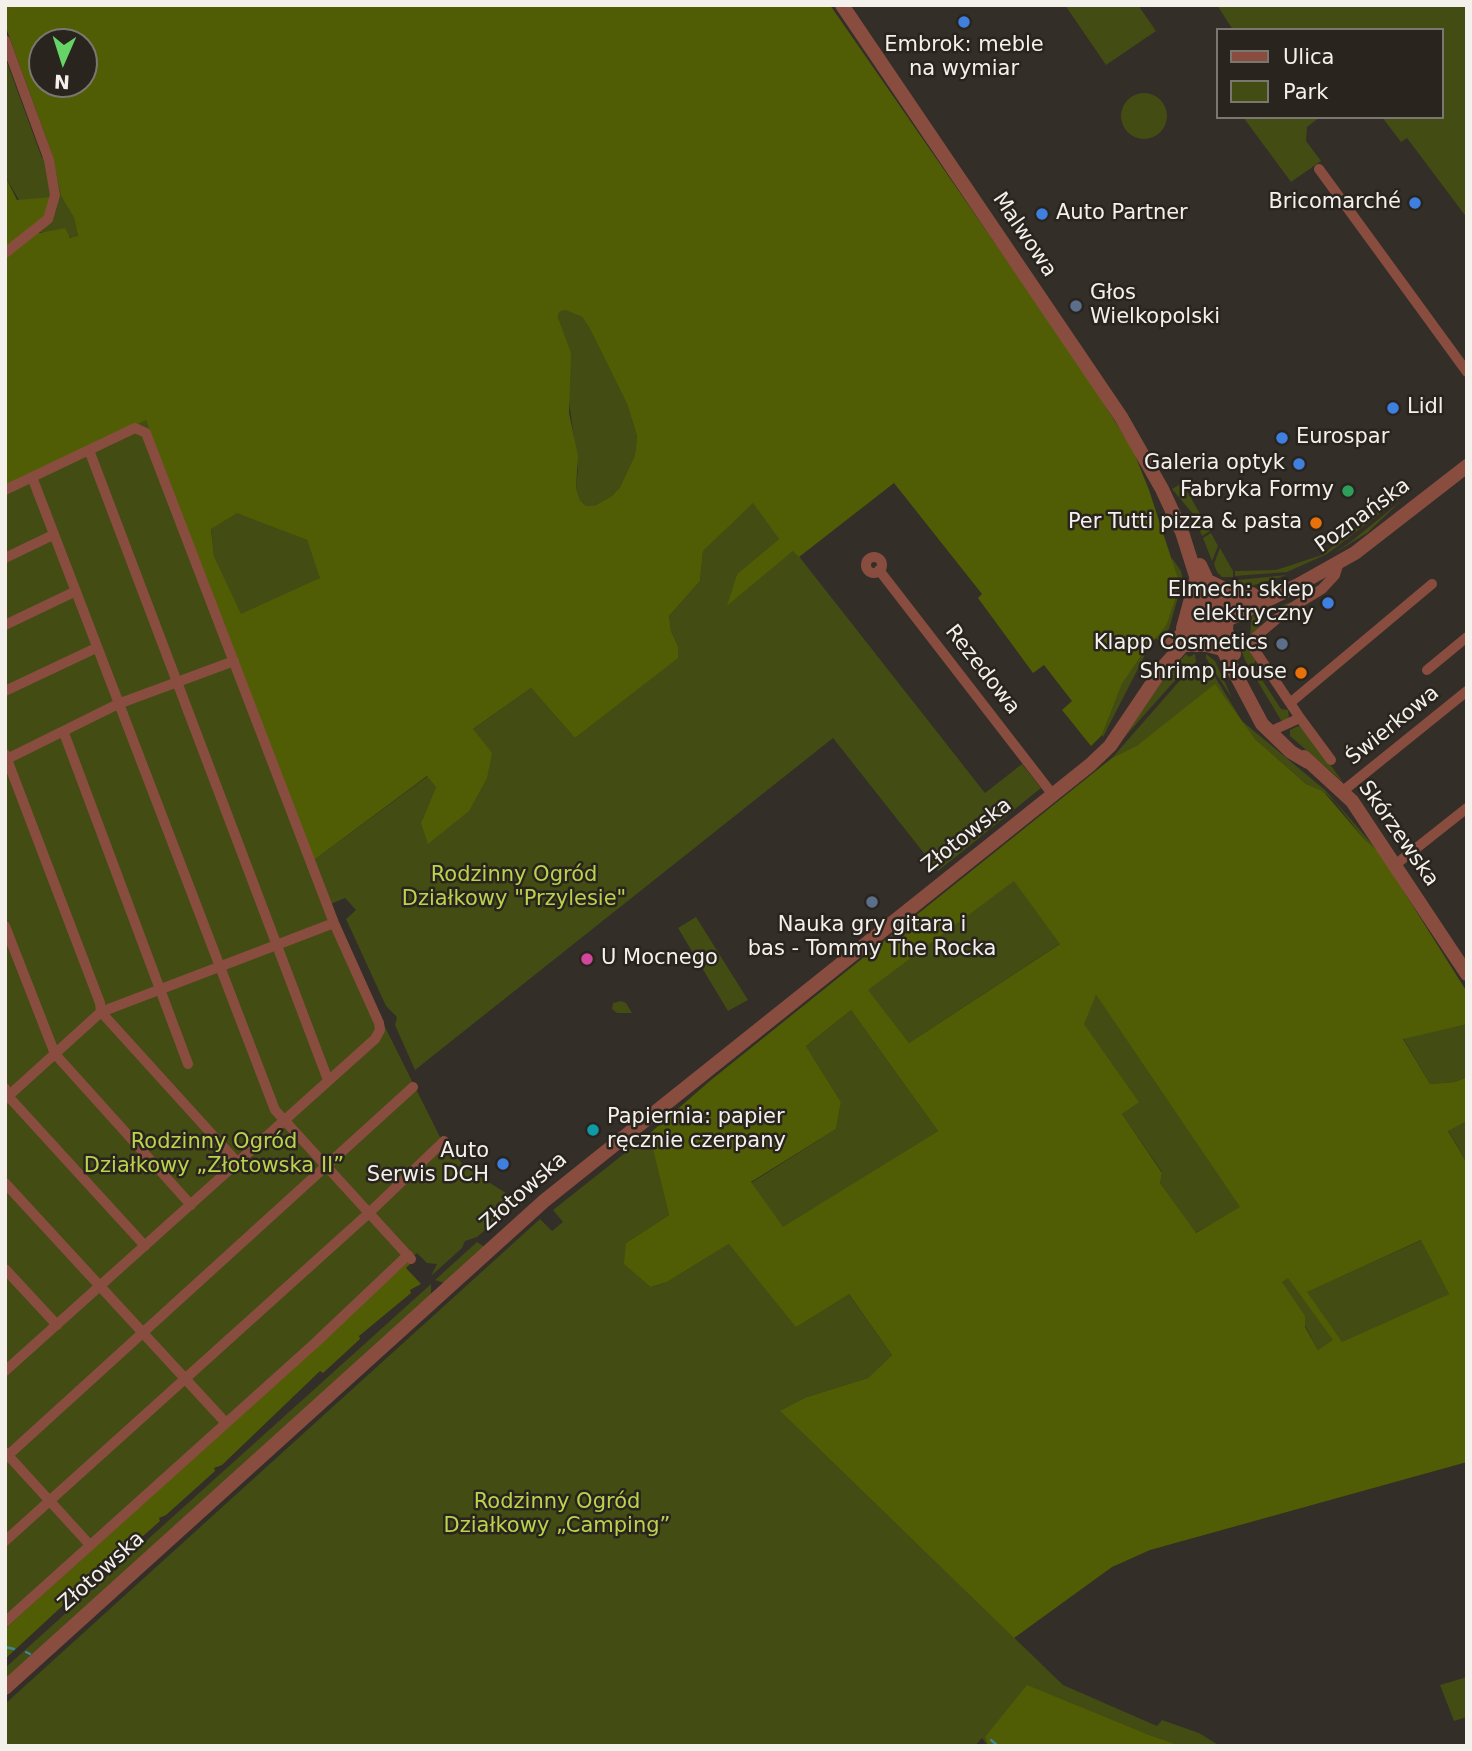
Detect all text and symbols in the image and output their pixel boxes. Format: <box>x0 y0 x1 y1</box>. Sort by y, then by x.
marker: Embrok: meble na wymiar <box>956 14 972 30</box>
north arrow <box>28 28 98 98</box>
legend <box>1216 28 1444 119</box>
place label: Embrok: meble na wymiar <box>884 33 1044 83</box>
text: Ulica <box>1283 45 1334 69</box>
text: N <box>53 71 71 93</box>
text: Park <box>1283 80 1328 104</box>
street label: Malwowa <box>986 188 1062 282</box>
place label: Bricomarché <box>1268 190 1401 216</box>
marker: Bricomarché <box>1407 195 1423 211</box>
place label: Auto Partner <box>1056 201 1188 227</box>
marker: Auto Partner <box>1034 206 1050 222</box>
place label: Głos Wielkopolski <box>1090 281 1220 331</box>
marker: Głos Wielkopolski <box>1068 298 1084 314</box>
place label: Lidl <box>1407 395 1444 421</box>
marker: Lidl <box>1385 400 1401 416</box>
place label: Eurospar <box>1296 425 1389 451</box>
marker: Eurospar <box>1274 430 1290 446</box>
place label: Galeria optyk <box>1144 451 1285 477</box>
marker: Galeria optyk <box>1291 456 1307 472</box>
street label: Poznańska <box>1311 473 1415 559</box>
place label: Fabryka Formy <box>1180 478 1334 504</box>
marker: Fabryka Formy <box>1340 483 1356 499</box>
place label: Per Tutti pizza & pasta <box>1068 510 1302 536</box>
marker: Per Tutti pizza & pasta <box>1308 515 1324 531</box>
place label: Elmech: sklep elektryczny <box>1168 578 1314 628</box>
marker: Elmech: sklep elektryczny <box>1320 595 1336 611</box>
street label: Rezedowa <box>939 620 1025 720</box>
place label: Klapp Cosmetics <box>1094 631 1268 657</box>
marker: Klapp Cosmetics <box>1274 636 1290 652</box>
place label: Shrimp House <box>1140 660 1287 686</box>
marker: Shrimp House <box>1293 665 1309 681</box>
street label: Świerkowa <box>1341 681 1445 771</box>
street label: Skórzewska <box>1352 776 1444 892</box>
street label: Złotowska <box>917 793 1017 879</box>
park label: Rodzinny Ogród Działkowy "Przylesie" <box>402 863 626 913</box>
marker: Nauka gry gitara i bas - Tommy The Rocka <box>864 894 880 910</box>
place label: Nauka gry gitara i bas - Tommy The Rocka <box>748 913 996 963</box>
place label: U Mocnego <box>601 946 718 972</box>
marker: U Mocnego <box>579 951 595 967</box>
place label: Papiernia: papier ręcznie czerpany <box>607 1105 786 1155</box>
marker: Papiernia: papier ręcznie czerpany <box>585 1122 601 1138</box>
park label: Rodzinny Ogród Działkowy „Złotowska II” <box>84 1130 344 1180</box>
place label: Auto Serwis DCH <box>367 1139 489 1189</box>
street label: Złotowska <box>475 1147 573 1237</box>
marker: Auto Serwis DCH <box>495 1156 511 1172</box>
park label: Rodzinny Ogród Działkowy „Camping” <box>444 1490 670 1540</box>
street label: Złotowska <box>54 1527 150 1617</box>

